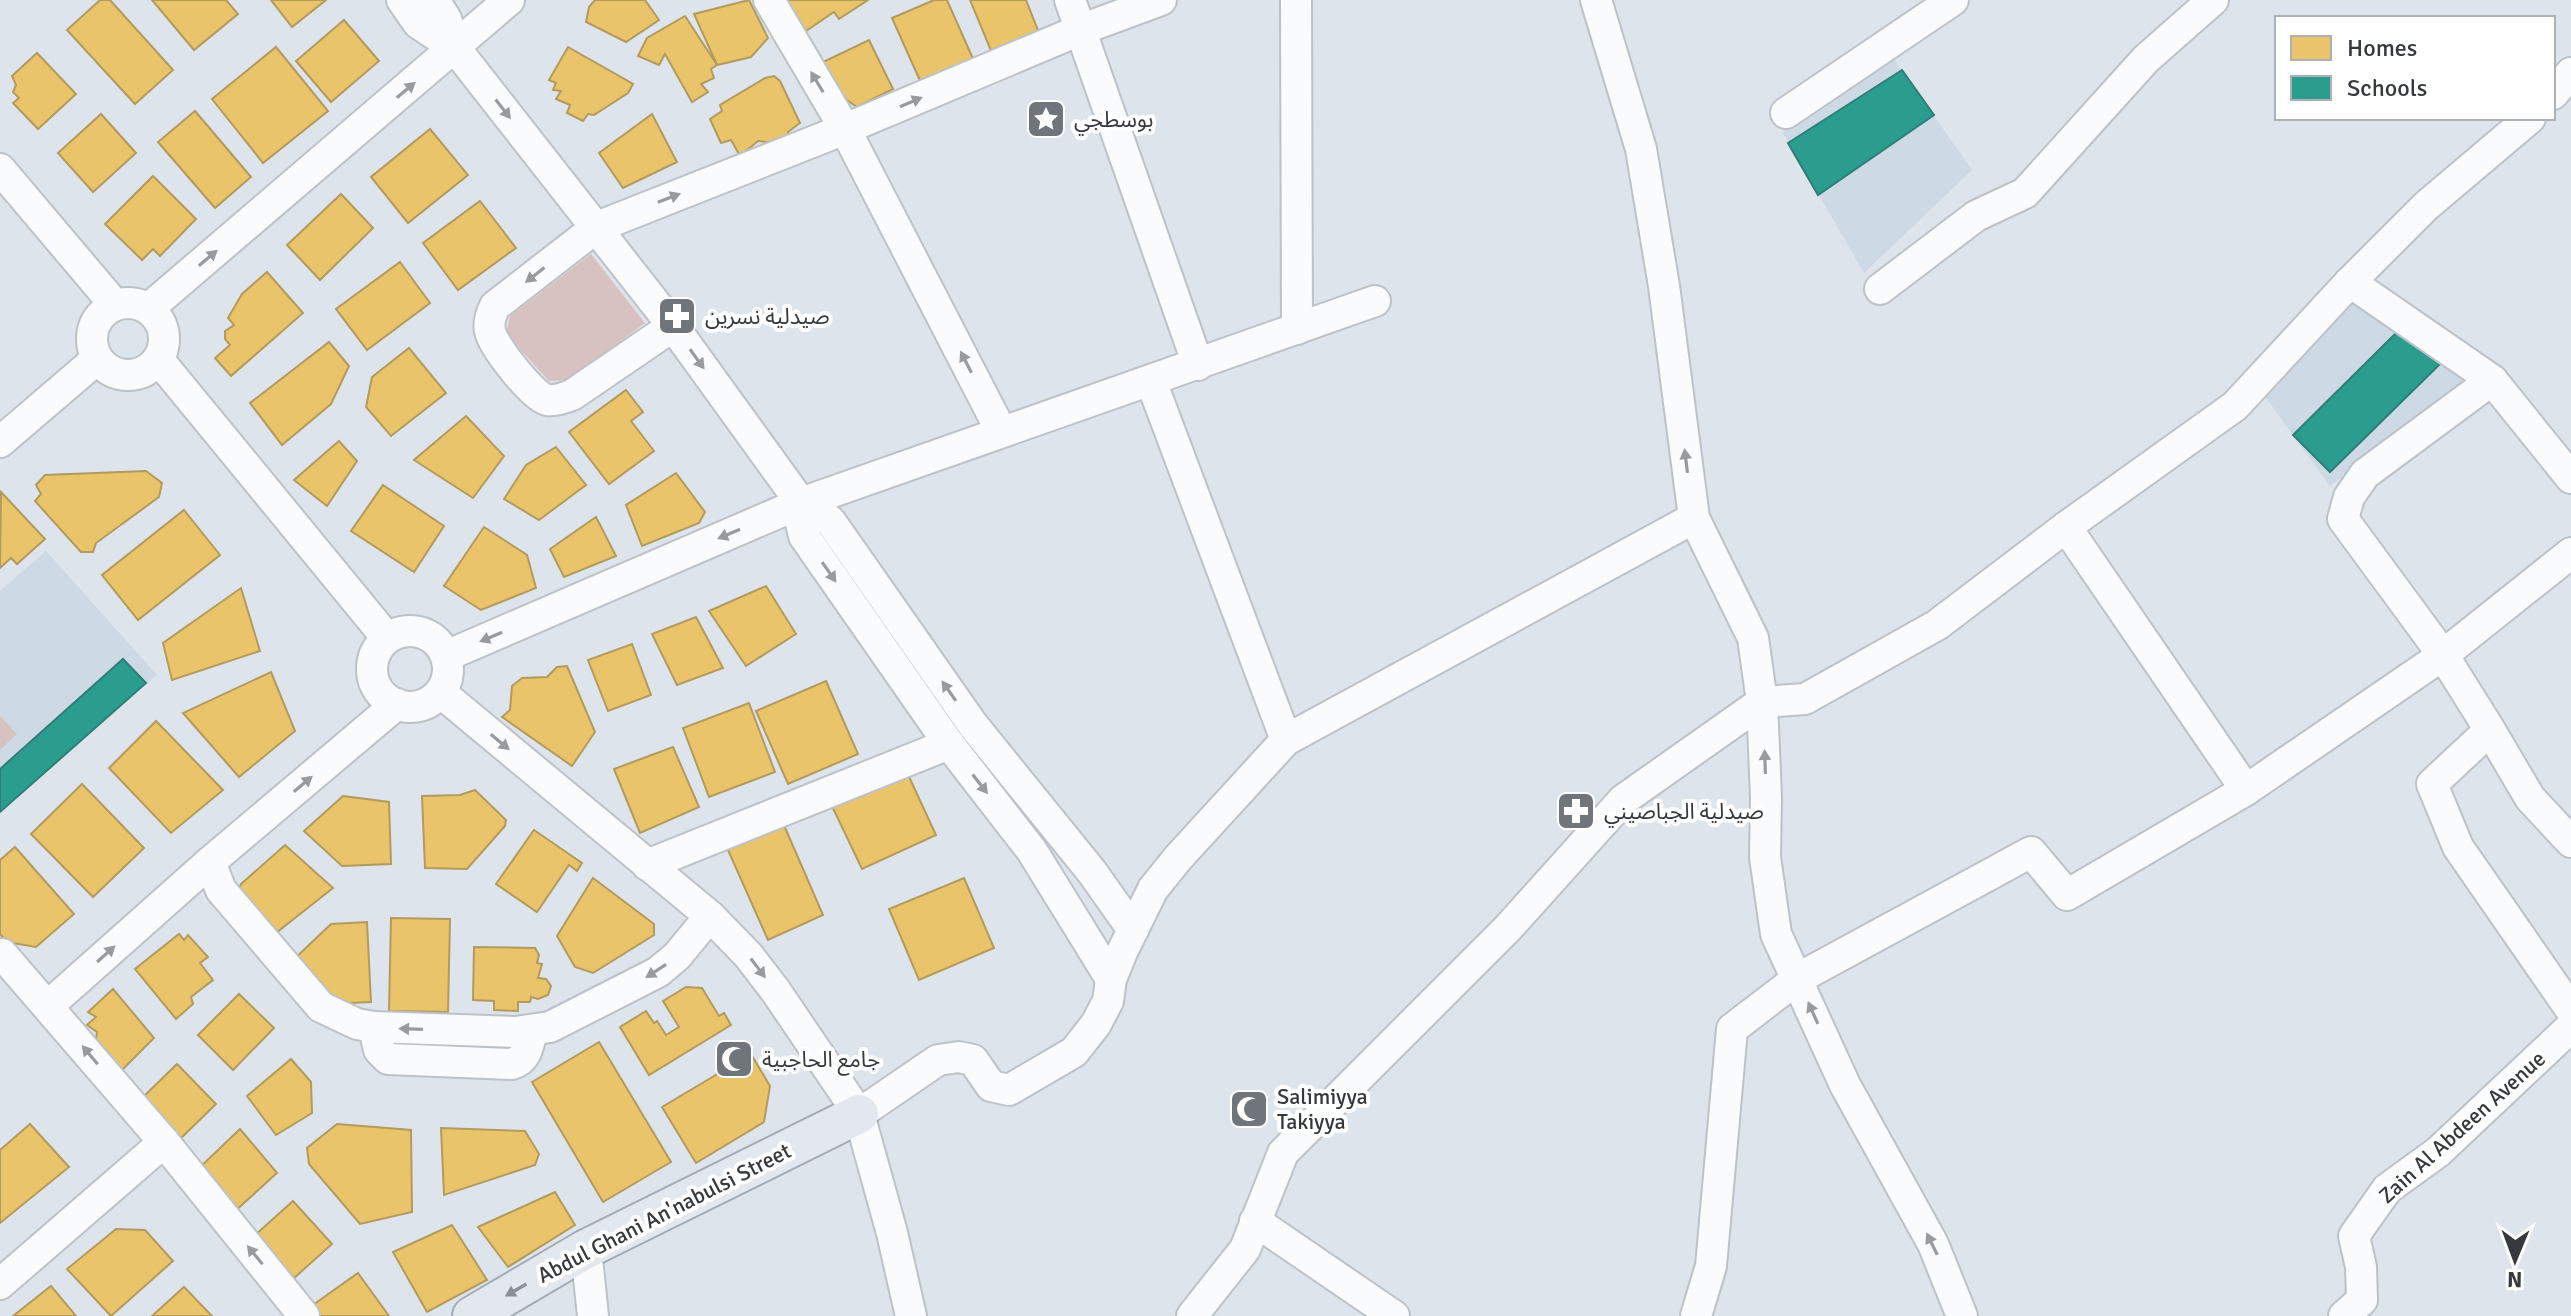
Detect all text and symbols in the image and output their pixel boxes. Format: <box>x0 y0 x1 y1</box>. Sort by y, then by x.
legend <box>2275 16 2555 120</box>
text: Homes <box>2347 33 2417 63</box>
one-way arrow <box>811 71 825 93</box>
text: Schools <box>2347 73 2427 103</box>
one-way arrow <box>395 82 415 99</box>
one-way arrow <box>899 95 923 108</box>
place icon: بوسطجي <box>1025 98 1067 140</box>
one-way arrow <box>495 99 511 119</box>
place label: بوسطجي <box>1074 106 1153 136</box>
one-way arrow <box>657 191 681 204</box>
one-way arrow <box>197 250 217 267</box>
one-way arrow <box>525 266 545 283</box>
pharmacy icon: صيدلية نسرين <box>656 295 698 337</box>
place label: صيدلية نسرين <box>705 303 830 330</box>
one-way arrow <box>688 349 704 369</box>
one-way arrow <box>959 350 972 373</box>
one-way arrow <box>1680 448 1693 473</box>
one-way arrow <box>718 527 741 540</box>
one-way arrow <box>821 562 836 583</box>
one-way arrow <box>479 630 503 643</box>
one-way arrow <box>942 680 957 701</box>
one-way arrow <box>490 733 510 750</box>
one-way arrow <box>1758 749 1771 774</box>
one-way arrow <box>971 774 988 794</box>
one-way arrow <box>292 776 312 793</box>
pharmacy icon: صيدلية الجباصيني <box>1555 790 1597 832</box>
place label: صيدلية الجباصيني <box>1604 798 1764 828</box>
one-way arrow <box>96 946 116 963</box>
one-way arrow <box>750 958 766 978</box>
one-way arrow <box>646 964 667 979</box>
one-way arrow <box>1806 1002 1820 1025</box>
one-way arrow <box>398 1022 423 1035</box>
mosque icon: جامع الحاجبية <box>713 1038 755 1080</box>
one-way arrow <box>82 1045 99 1065</box>
street label: Zain Al Abdeen Avenue <box>2373 1045 2551 1209</box>
place label: جامع الحاجبية <box>762 1046 880 1076</box>
place label: Salimiyya Takiyya <box>1277 1083 1368 1135</box>
mosque icon: Salimiyya Takiyya <box>1228 1088 1270 1130</box>
street label: Abdul Ghani An'nabulsi Street <box>533 1137 796 1289</box>
north arrow <box>2475 1220 2555 1300</box>
one-way arrow <box>1925 1232 1939 1256</box>
one-way arrow <box>247 1245 264 1265</box>
text: N <box>2507 1266 2523 1293</box>
one-way arrow <box>505 1283 527 1297</box>

